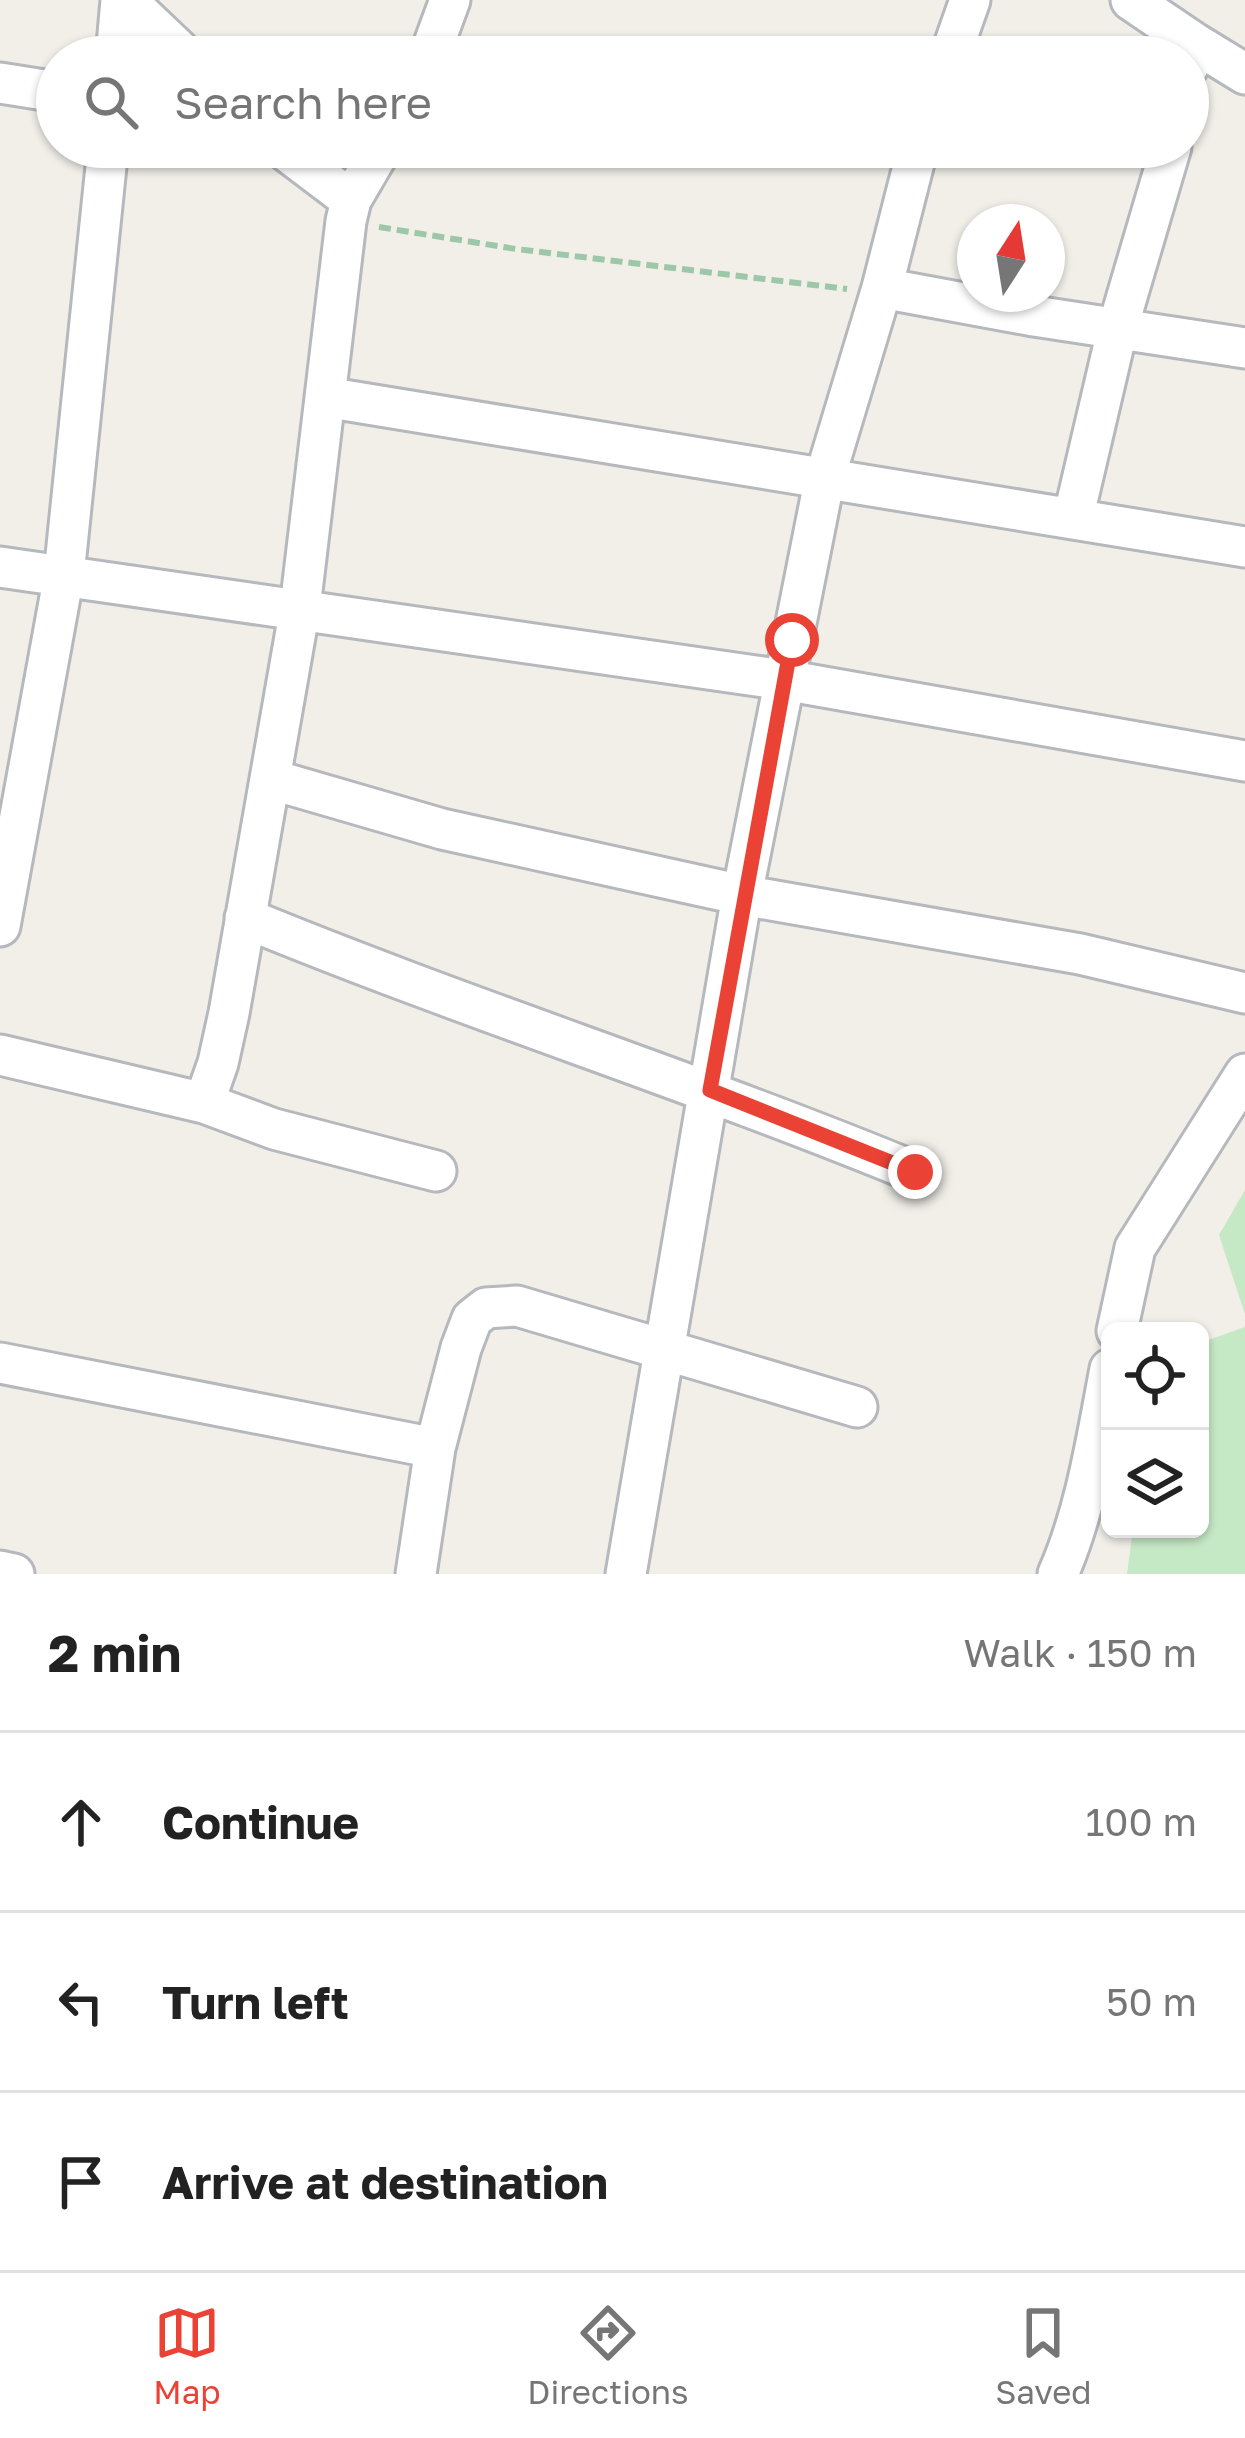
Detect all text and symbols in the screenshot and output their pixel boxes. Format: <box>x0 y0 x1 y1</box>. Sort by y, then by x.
search box <box>36 36 1209 168</box>
icon: search <box>78 69 144 135</box>
text: Search here <box>174 75 432 129</box>
north arrow <box>957 204 1065 312</box>
route start <box>765 613 819 667</box>
route end <box>888 1145 942 1199</box>
map controls <box>1101 1322 1209 1538</box>
button: locate <box>1101 1322 1209 1430</box>
button: layers <box>1101 1430 1209 1538</box>
text: 2 min <box>48 1622 181 1683</box>
text: Walk · 150 m <box>963 1629 1197 1676</box>
icon: ahead <box>48 1789 114 1855</box>
text: Continue <box>162 1795 359 1849</box>
text: 100 m <box>1085 1798 1197 1845</box>
icon: left <box>48 1969 114 2035</box>
text: Turn left <box>162 1975 349 2029</box>
text: 50 m <box>1106 1978 1197 2025</box>
icon: arrive <box>48 2149 114 2215</box>
text: Arrive at destination <box>162 2155 608 2209</box>
tab: Map <box>153 2300 221 2411</box>
tab: Directions <box>527 2300 689 2411</box>
tab: Saved <box>995 2300 1092 2411</box>

